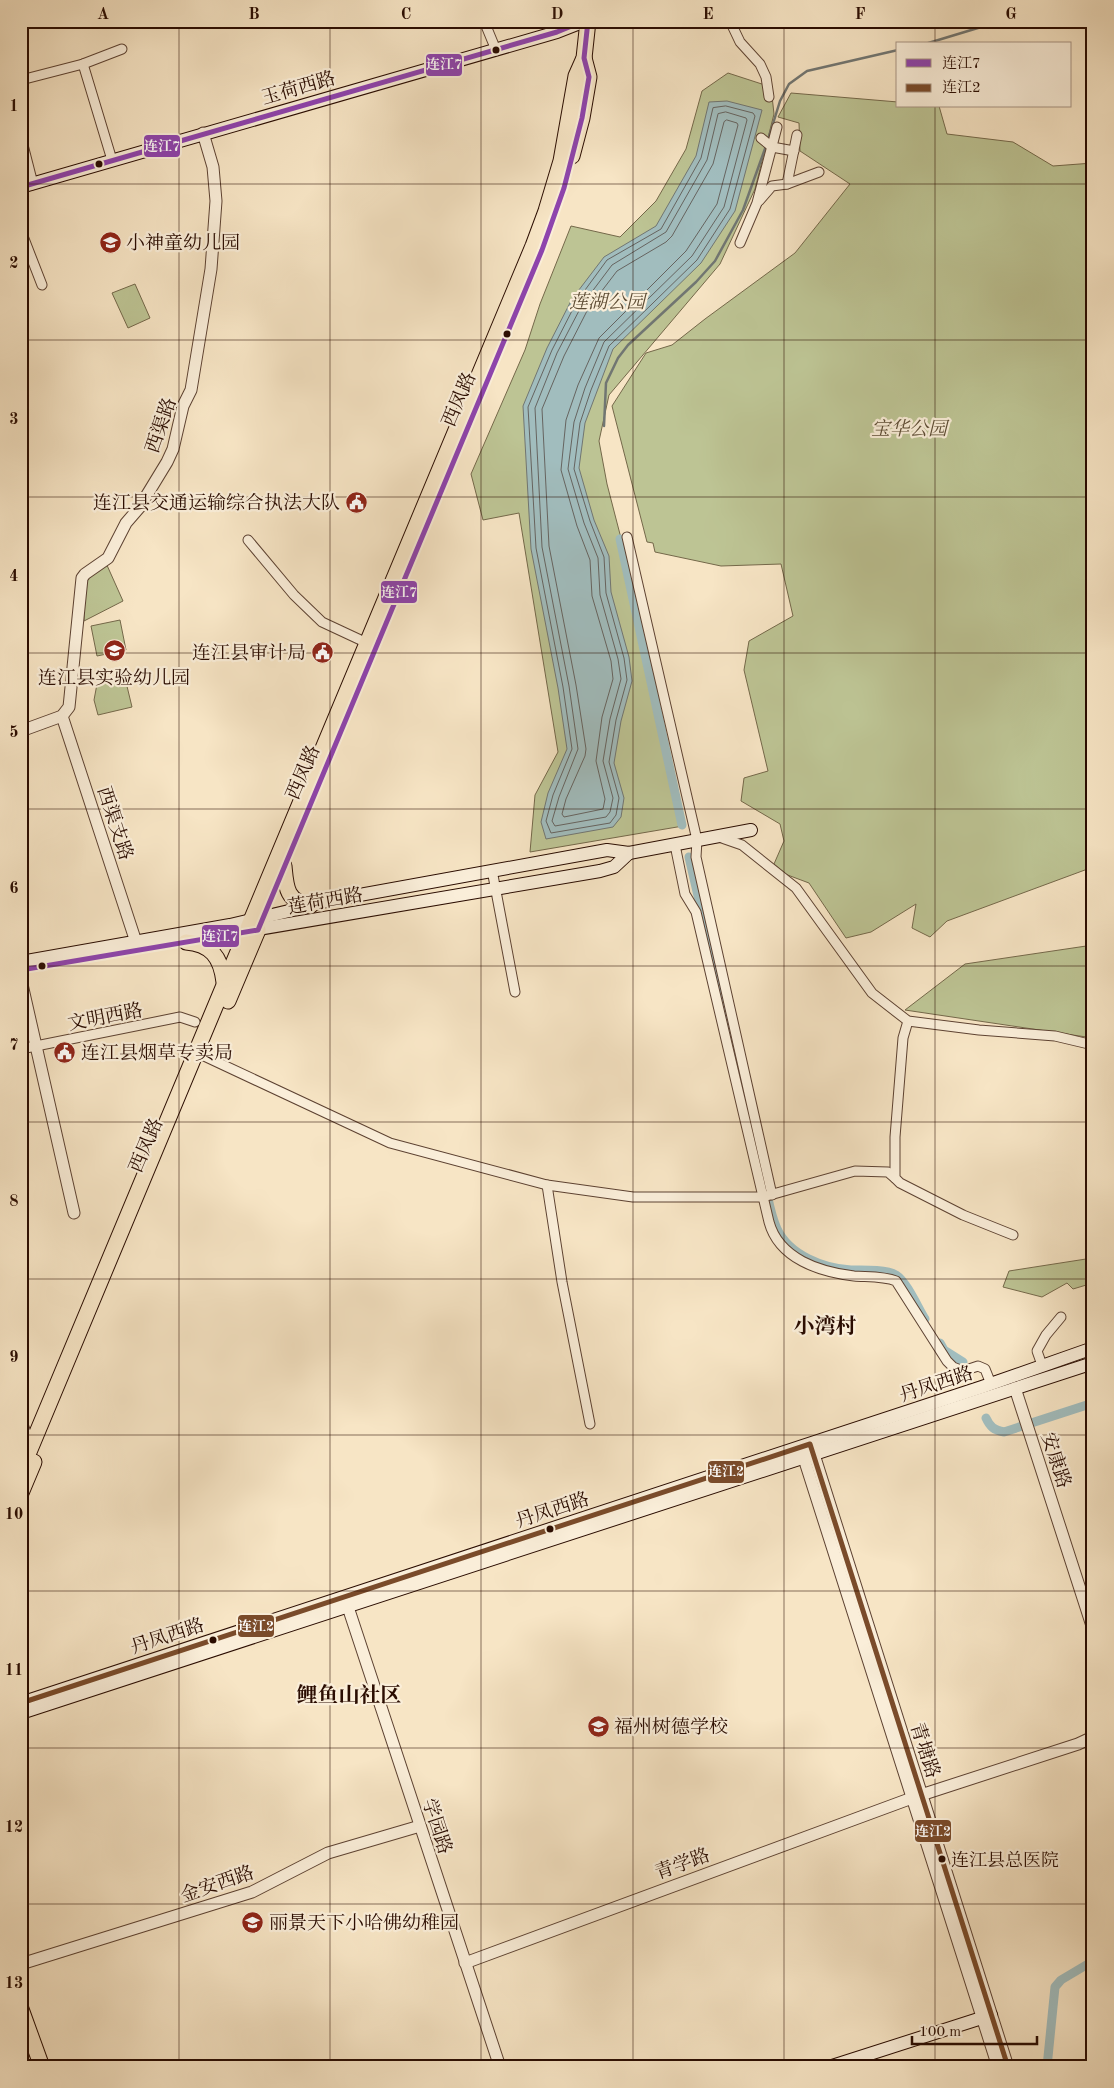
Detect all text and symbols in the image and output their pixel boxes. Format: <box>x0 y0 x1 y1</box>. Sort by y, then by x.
text: A <box>97 7 109 23</box>
text: B <box>248 7 260 23</box>
text: C <box>401 7 411 23</box>
text: D <box>551 7 563 23</box>
text: E <box>702 7 714 23</box>
text: F <box>855 7 866 23</box>
text: G <box>1005 7 1017 23</box>
legend <box>896 42 1072 108</box>
unlabelled marker <box>491 45 501 55</box>
line badge: 连江7 <box>425 53 463 77</box>
text: 连江7 <box>942 55 981 72</box>
text: 连江7 <box>426 56 462 72</box>
street label: 玉荷西路 <box>259 68 338 109</box>
text: 连江2 <box>942 79 981 96</box>
text: 1 <box>9 99 19 115</box>
line badge: 连江7 <box>143 134 181 158</box>
text: 连江7 <box>144 138 180 154</box>
unlabelled marker <box>94 159 104 169</box>
school or university icon: 小神童幼儿园 <box>98 230 122 254</box>
place label: 小神童幼儿园 <box>126 232 240 254</box>
text: 2 <box>9 256 19 272</box>
park label: 莲湖公园 <box>569 292 648 313</box>
unlabelled marker <box>502 329 512 339</box>
street label: 西凤路 <box>439 369 480 430</box>
street label: 西渠路 <box>142 395 181 456</box>
text: 3 <box>9 412 19 428</box>
park label: 宝华公园 <box>871 419 950 440</box>
public building icon: 连江县交通运输综合执法大队 <box>344 490 368 514</box>
place label: 连江县交通运输综合执法大队 <box>93 492 340 514</box>
text: 4 <box>9 569 19 585</box>
line badge: 连江7 <box>380 580 418 604</box>
text: 连江7 <box>381 584 417 600</box>
school or university icon: 连江县实验幼儿园 <box>102 639 126 663</box>
public building icon: 连江县审计局 <box>310 640 334 664</box>
place label: 连江县审计局 <box>192 642 306 664</box>
place label: 连江县实验幼儿园 <box>38 668 190 689</box>
text: 5 <box>9 725 19 741</box>
street label: 西凤路 <box>283 742 324 803</box>
street label: 西渠支路 <box>93 784 136 863</box>
text: 6 <box>9 881 19 897</box>
street label: 莲荷西路 <box>286 885 365 918</box>
line badge: 连江7 <box>201 924 240 948</box>
text: 连江7 <box>202 928 238 944</box>
unlabelled marker <box>37 961 47 971</box>
street label: 文明西路 <box>66 1000 145 1035</box>
text: 7 <box>9 1038 19 1054</box>
public building icon: 连江县烟草专卖局 <box>53 1040 77 1064</box>
place label: 连江县烟草专卖局 <box>81 1043 233 1064</box>
street label: 西凤路 <box>126 1115 167 1176</box>
text: 8 <box>9 1194 19 1210</box>
district label: 小湾村 <box>794 1314 857 1338</box>
text: 9 <box>9 1350 19 1366</box>
street label: 丹凤西路 <box>897 1363 976 1406</box>
street label: 安康路 <box>1037 1430 1075 1491</box>
line badge: 连江2 <box>707 1460 745 1484</box>
text: 连江2 <box>708 1463 744 1479</box>
street label: 丹凤西路 <box>513 1489 592 1532</box>
text: 10 <box>5 1507 23 1523</box>
unlabelled marker <box>545 1524 555 1534</box>
line badge: 连江2 <box>237 1614 275 1638</box>
street label: 丹凤西路 <box>128 1615 207 1658</box>
text: 连江2 <box>238 1618 274 1634</box>
unlabelled marker <box>208 1635 218 1645</box>
text: 11 <box>5 1663 23 1679</box>
district label: 鲤鱼山社区 <box>297 1684 402 1707</box>
school or university icon: 福州树德学校 <box>586 1714 610 1738</box>
place label: 福州树德学校 <box>614 1716 728 1738</box>
street label: 青塘路 <box>906 1720 944 1781</box>
street label: 学园路 <box>418 1796 455 1857</box>
line badge: 连江2 <box>914 1819 952 1843</box>
text: 12 <box>5 1820 23 1836</box>
text: 连江2 <box>915 1823 951 1839</box>
street label: 青学路 <box>652 1845 713 1884</box>
place label: 连江县总医院 <box>951 1850 1059 1870</box>
marker: 连江县总医院 <box>937 1854 947 1864</box>
street label: 金安西路 <box>178 1861 257 1907</box>
school or university icon: 丽景天下小哈佛幼稚园 <box>241 1910 265 1934</box>
place label: 丽景天下小哈佛幼稚园 <box>269 1912 459 1934</box>
text: 13 <box>5 1976 23 1992</box>
scale bar <box>912 2013 1036 2045</box>
text: 100 m <box>919 2025 961 2040</box>

